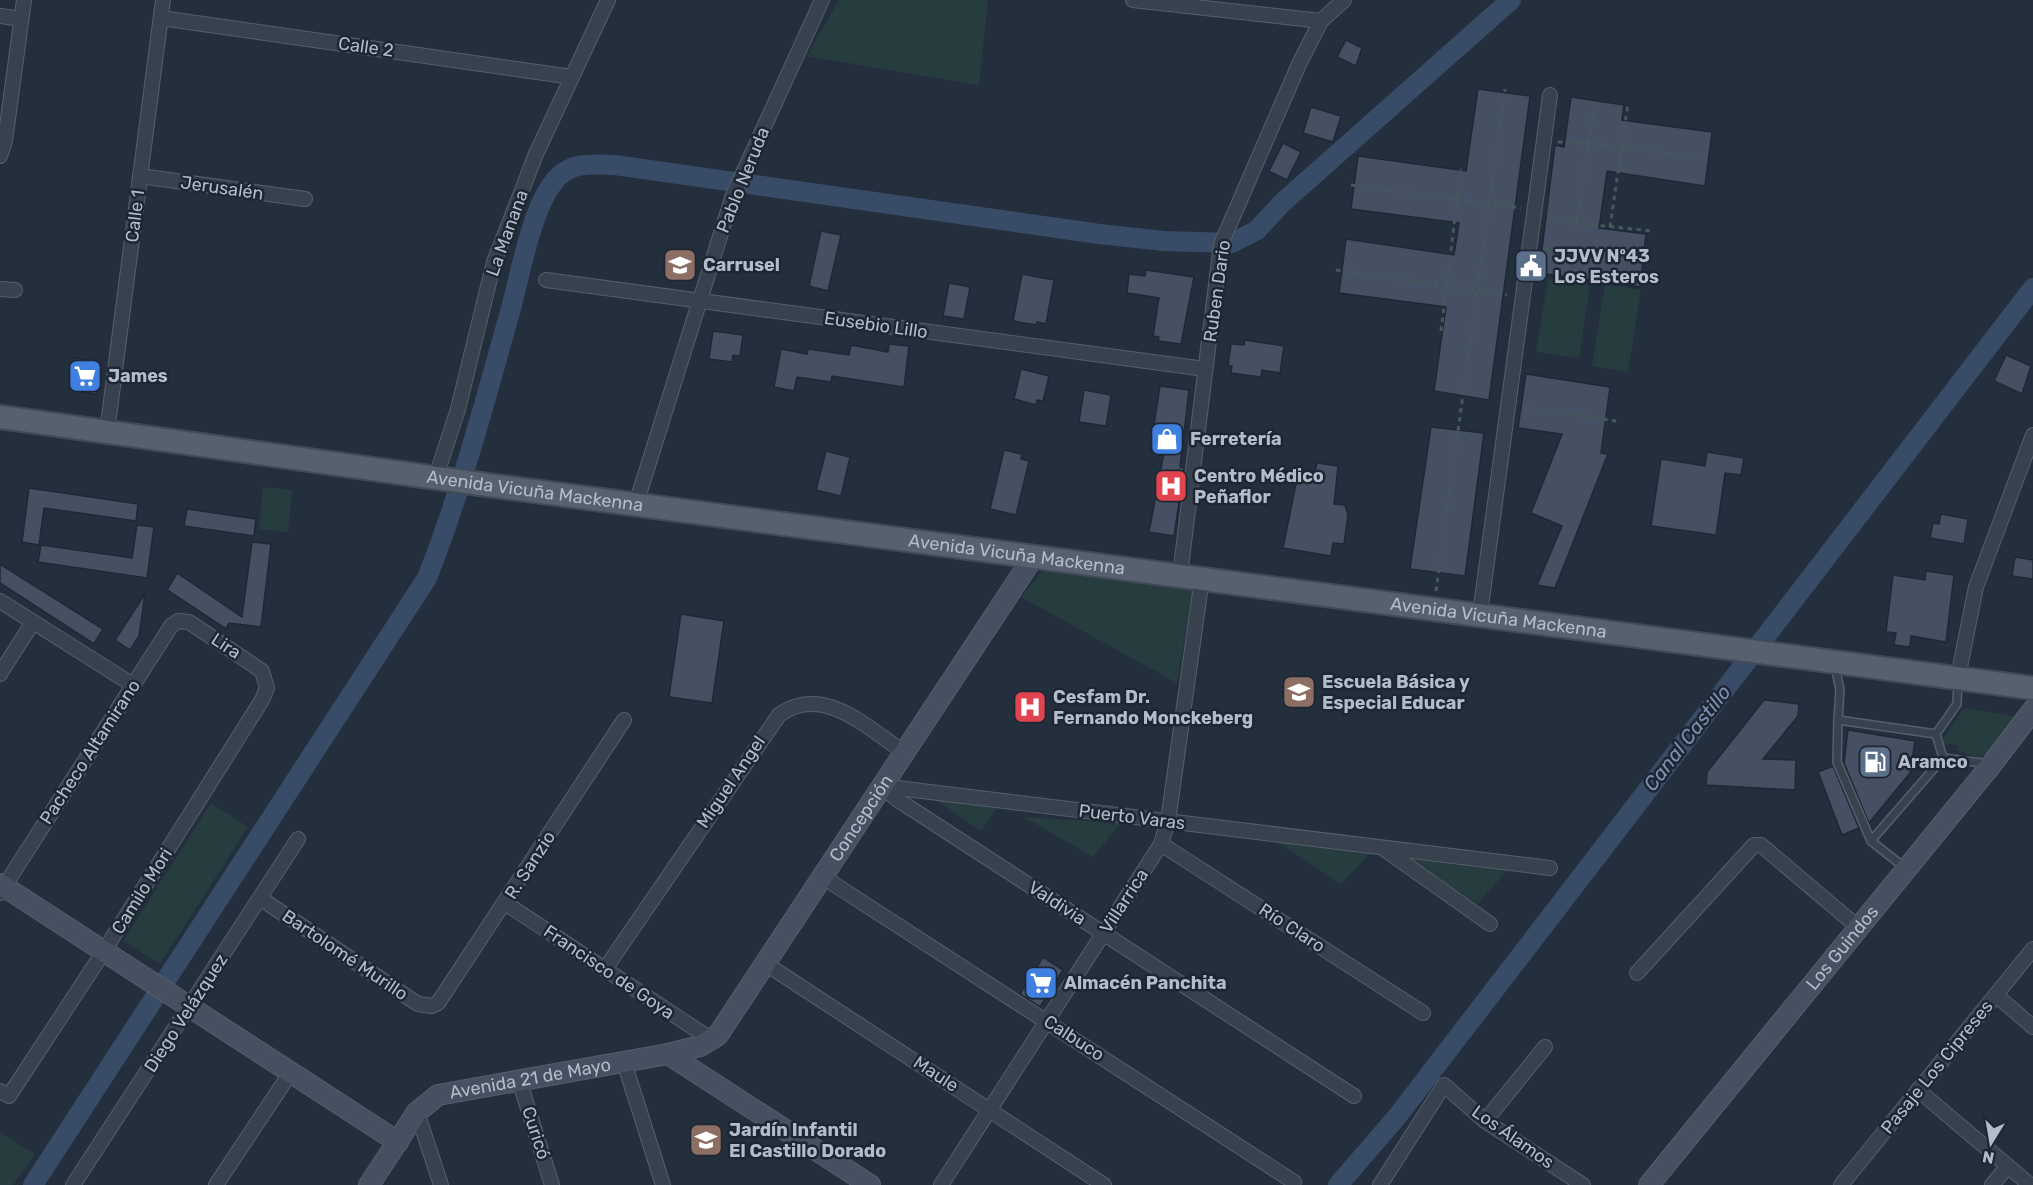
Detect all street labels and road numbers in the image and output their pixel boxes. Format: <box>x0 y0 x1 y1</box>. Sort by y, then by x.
street label: Calle 2 <box>337 32 395 62</box>
street label: Pablo Neruda <box>712 124 774 236</box>
street label: Jerusalén <box>179 171 265 205</box>
street label: La Manana <box>481 187 533 279</box>
street label: Calle 1 <box>121 188 149 244</box>
street label: Ruben Dario <box>1199 239 1235 343</box>
street label: Eusebio Lillo <box>823 307 929 343</box>
street label: Avenida Vicuña Mackenna <box>425 466 644 516</box>
street label: Avenida Vicuña Mackenna <box>907 529 1126 580</box>
street label: Avenida Vicuña Mackenna <box>1389 593 1608 643</box>
street label: Lira <box>207 628 245 664</box>
street label: Pacheco Altamirano <box>35 676 145 828</box>
street label: Miguel Angel <box>692 732 770 832</box>
street label: Concepción <box>825 770 898 866</box>
street label: Puerto Varas <box>1077 800 1187 834</box>
street label: R. Sanzio <box>500 827 560 903</box>
street label: Camilo Mori <box>107 844 177 938</box>
street label: Villarrica <box>1095 865 1153 937</box>
street label: Valdivia <box>1024 876 1090 930</box>
street label: Río Claro <box>1255 899 1329 957</box>
street label: Los Guindos <box>1801 901 1883 994</box>
street label: Bartolomé Murillo <box>278 905 412 1005</box>
street label: Francisco de Goya <box>539 920 679 1024</box>
street label: Diego Velázquez <box>139 950 233 1076</box>
street label: Pasaje Los Cipreses <box>1876 996 1998 1138</box>
street label: Calbuco <box>1039 1010 1109 1066</box>
street label: Maule <box>909 1051 963 1097</box>
street label: Avenida 21 de Mayo <box>448 1053 613 1104</box>
street label: Los Álamos <box>1468 1101 1558 1173</box>
street label: Curicó <box>517 1104 555 1162</box>

